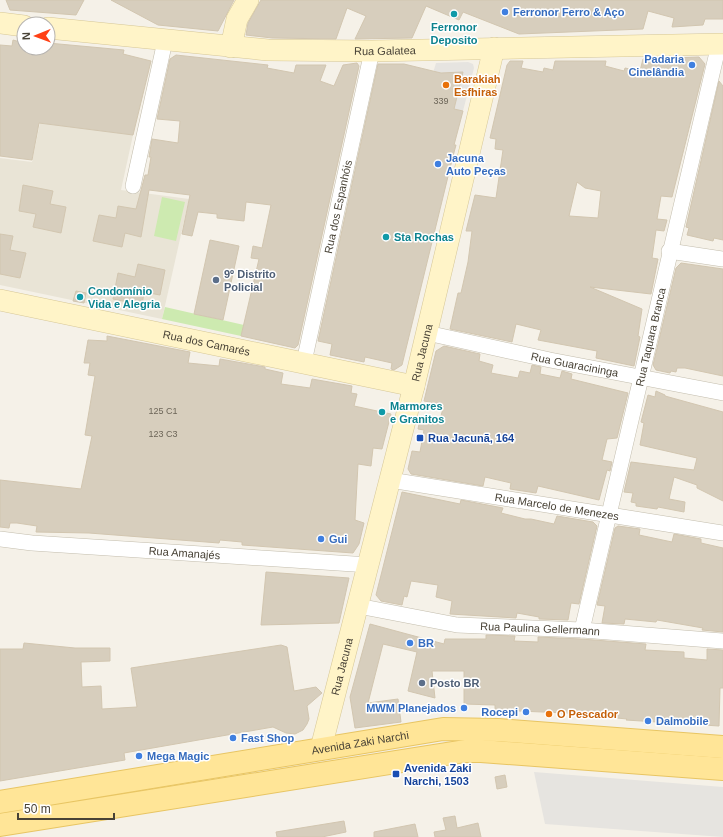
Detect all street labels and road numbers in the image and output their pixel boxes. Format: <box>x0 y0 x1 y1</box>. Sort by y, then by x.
street label: Rua Galatea <box>354 44 417 57</box>
street label: Rua dos Espanhóis <box>322 158 354 255</box>
street label: Rua Taquara Branca <box>633 286 668 387</box>
street label: Rua Jacuna <box>409 322 435 383</box>
street label: Rua dos Camarés <box>162 328 252 358</box>
street label: Rua Guaracininga <box>530 350 620 379</box>
street label: Rua Marcelo de Menezes <box>494 491 620 522</box>
street label: Rua Amanajés <box>148 545 221 561</box>
street label: Rua Paulina Gellermann <box>480 620 601 637</box>
street label: Rua Jacuna <box>329 636 355 697</box>
street label: Avenida Zaki Narchi <box>311 729 410 757</box>

